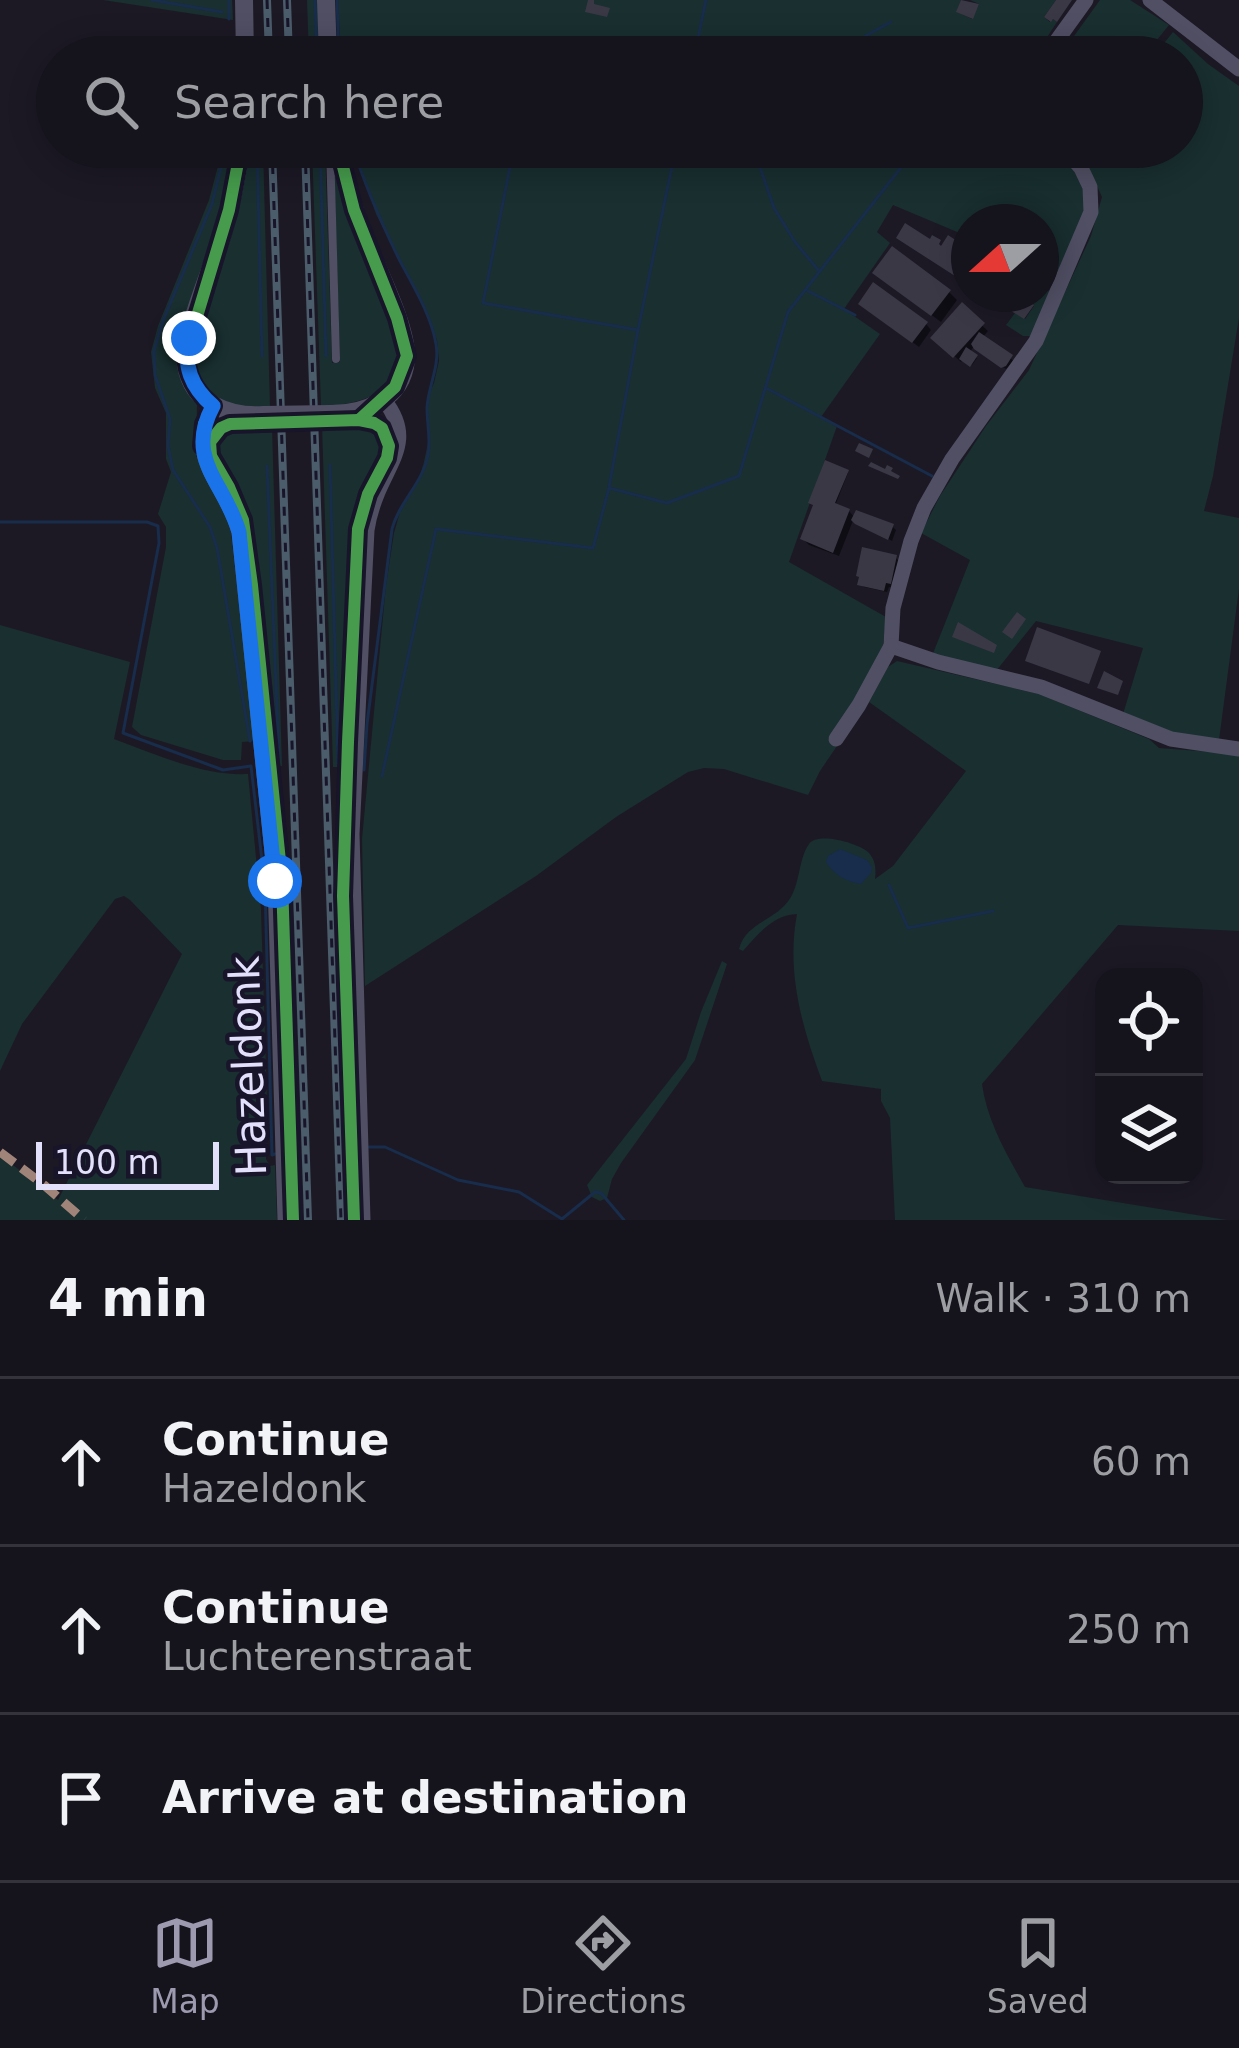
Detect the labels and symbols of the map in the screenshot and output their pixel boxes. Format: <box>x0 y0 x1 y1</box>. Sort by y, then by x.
north arrow <box>951 204 1059 312</box>
route end <box>162 311 216 365</box>
route start <box>248 854 302 908</box>
street label: Hazeldonk <box>220 954 276 1177</box>
scale bar <box>36 1136 219 1189</box>

